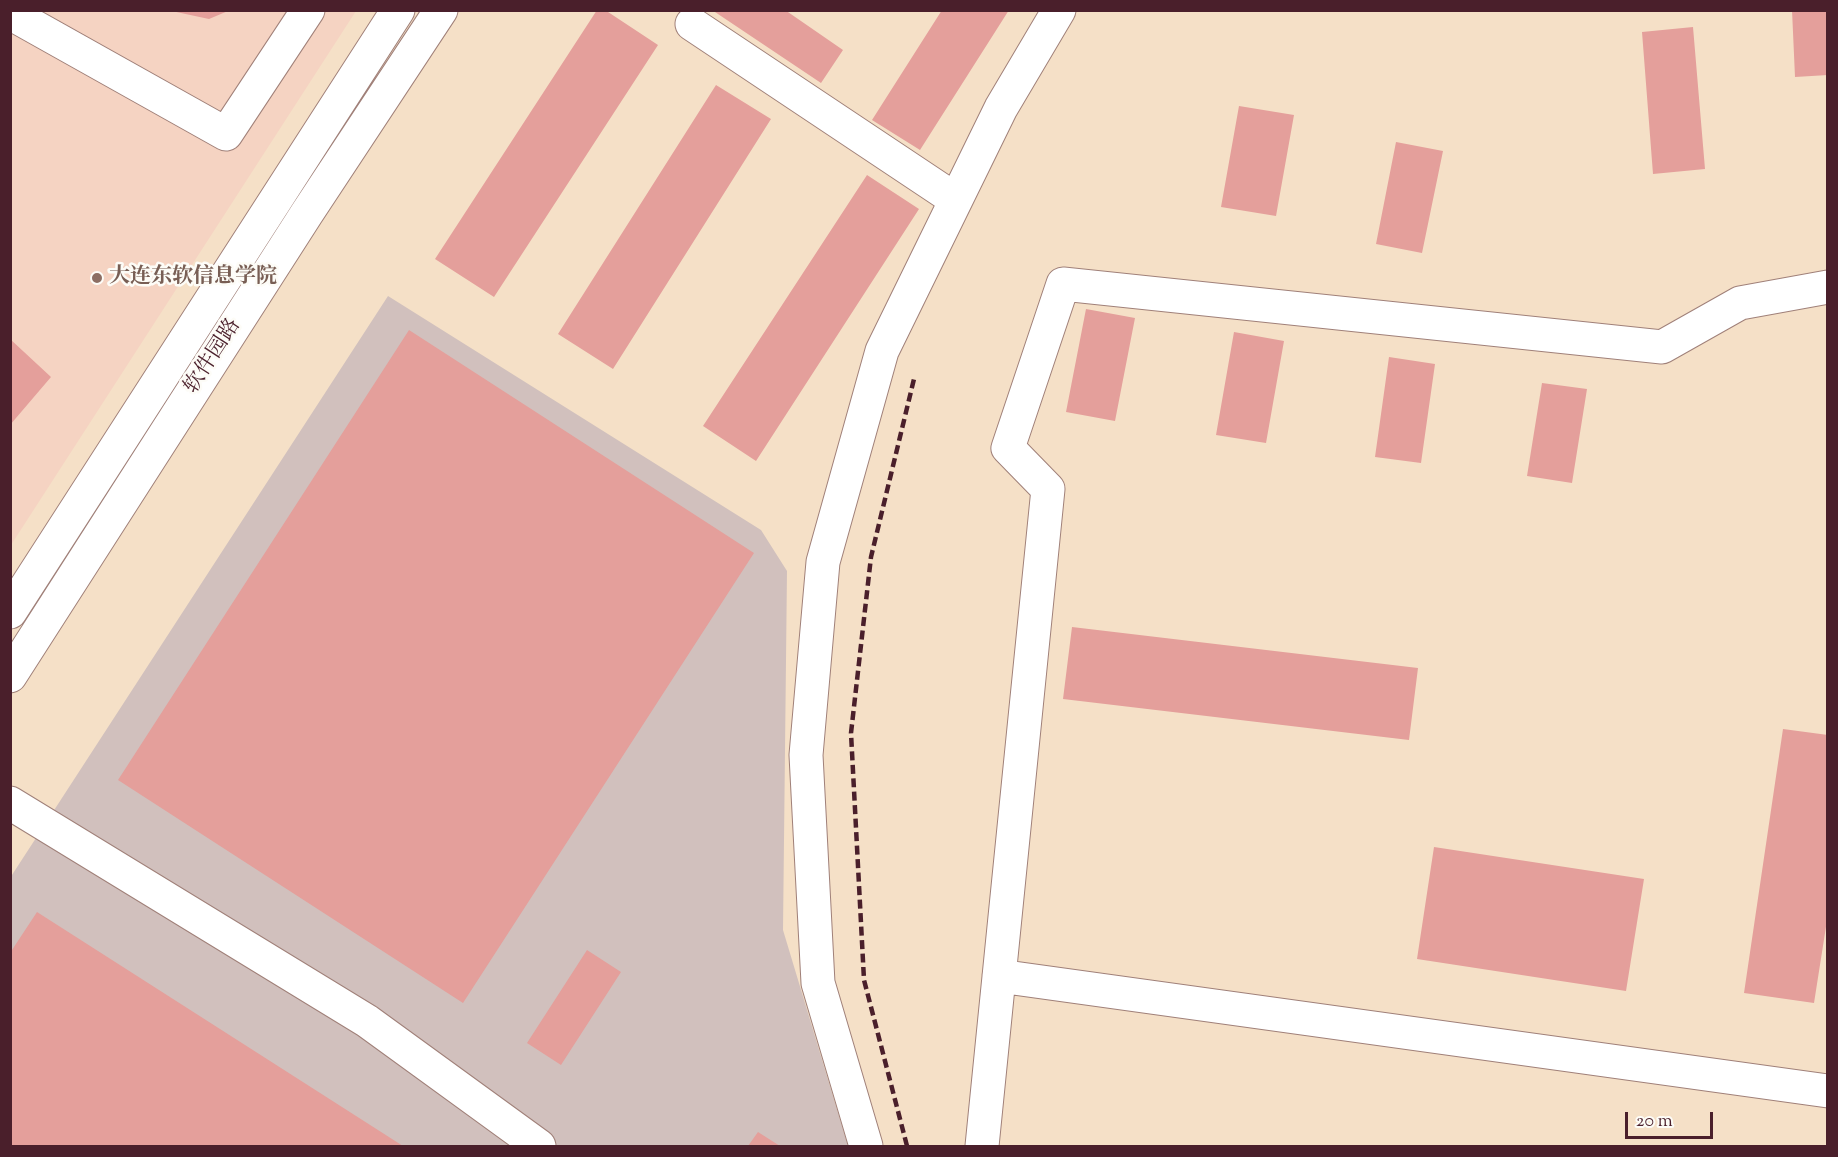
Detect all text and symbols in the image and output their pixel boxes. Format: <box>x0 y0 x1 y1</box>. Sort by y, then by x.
place label: 大连东软信息学院 <box>109 265 277 291</box>
marker: 大连东软信息学院 <box>90 271 104 285</box>
street label: 软件园路 <box>181 315 247 399</box>
scale bar <box>1628 1100 1716 1138</box>
text: 20 m <box>1636 1109 1673 1135</box>

